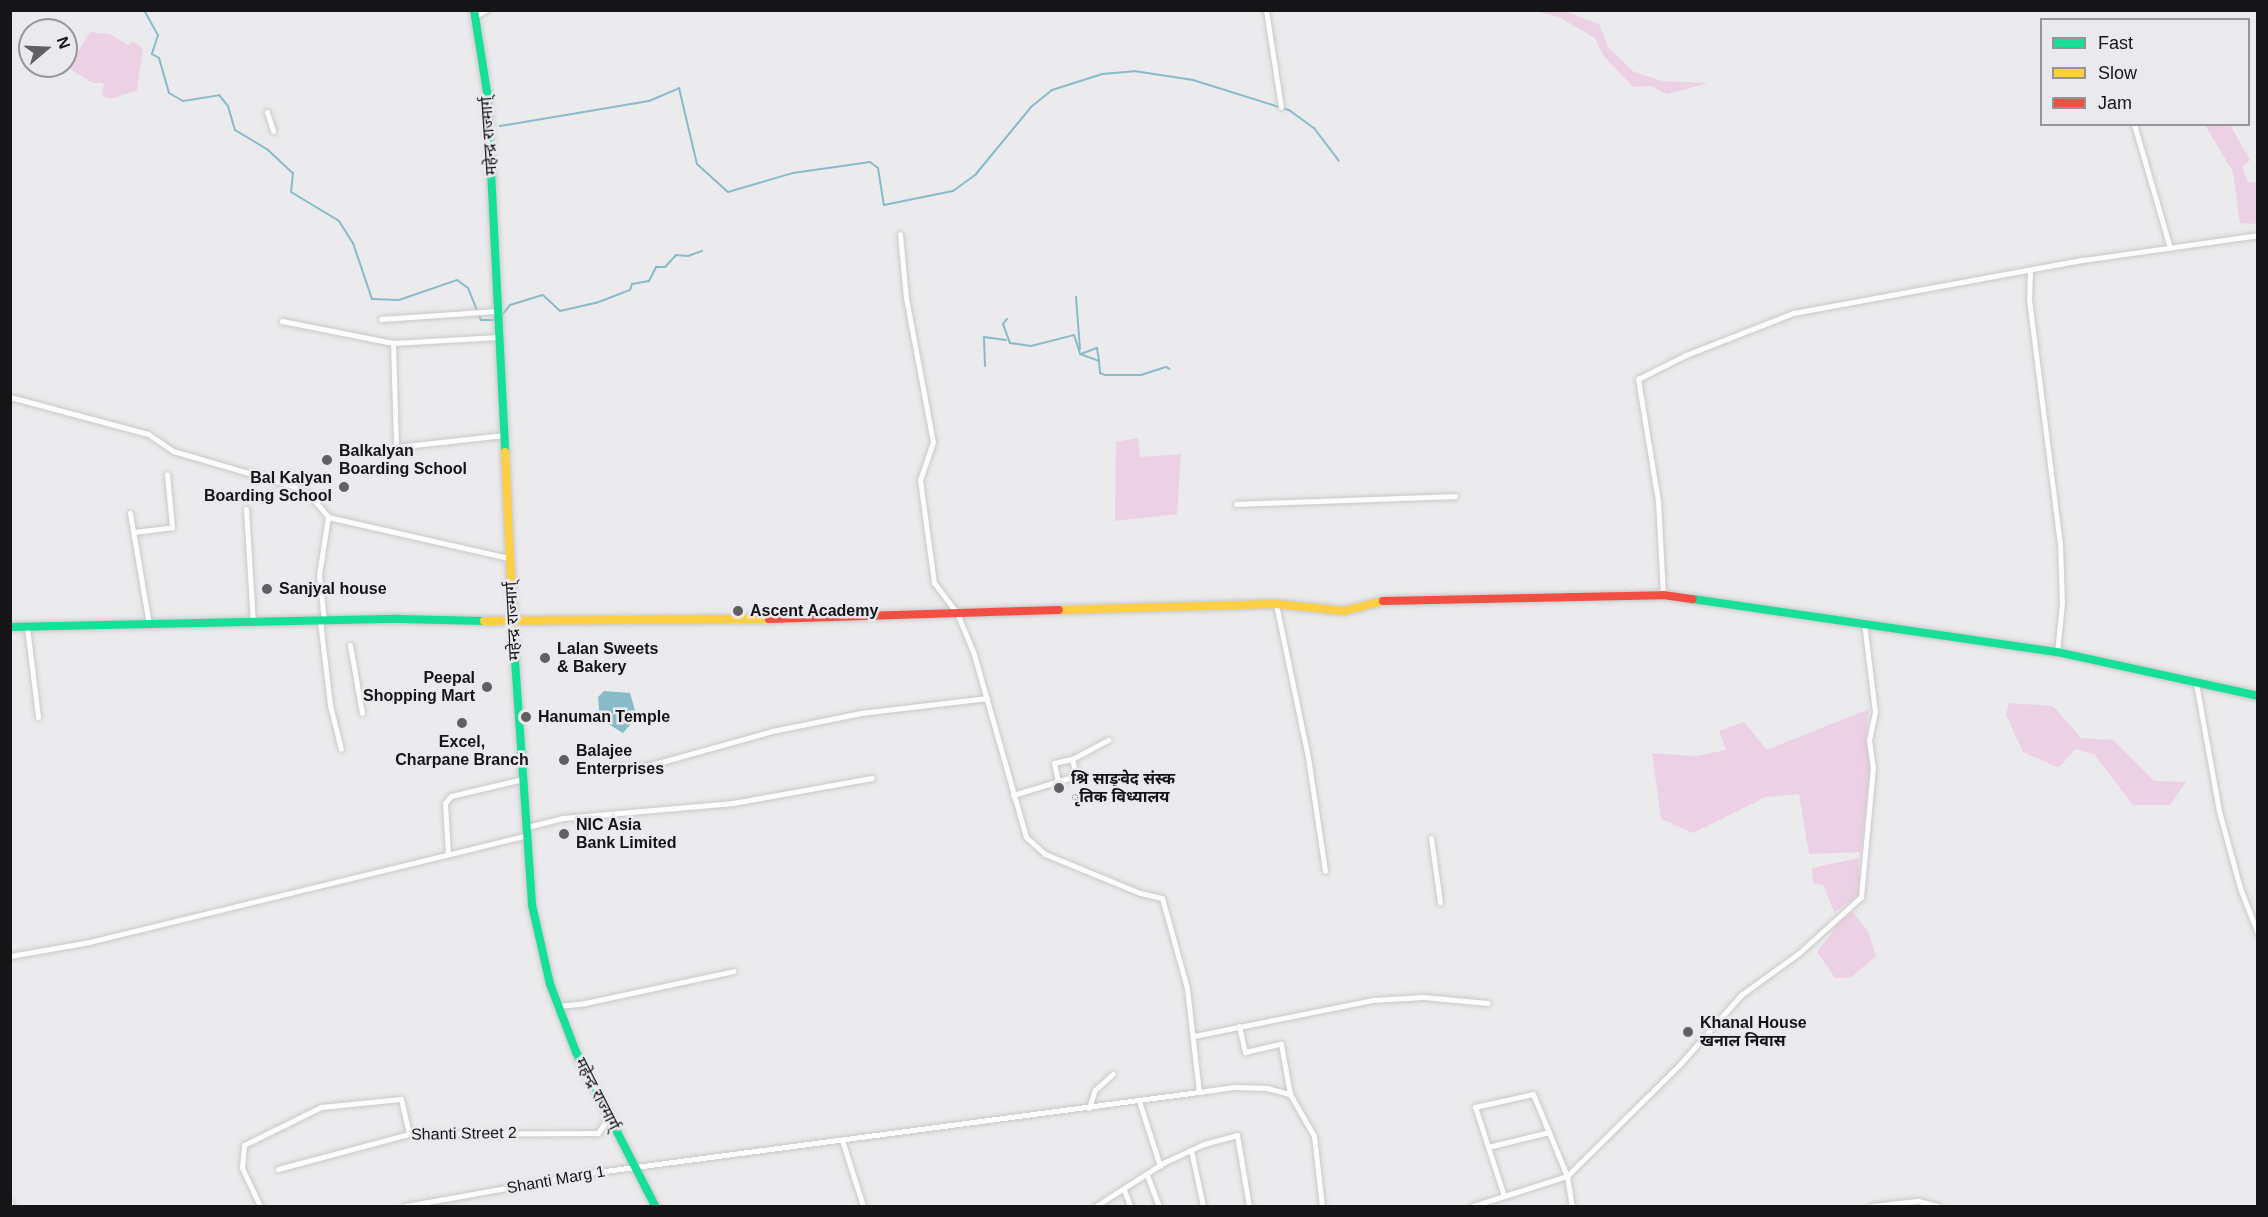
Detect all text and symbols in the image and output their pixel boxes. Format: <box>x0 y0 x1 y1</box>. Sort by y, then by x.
north arrow <box>18 18 78 78</box>
legend <box>2040 18 2250 126</box>
text: Fast <box>2098 33 2133 53</box>
text: N <box>54 34 74 51</box>
text: Slow <box>2098 63 2137 83</box>
text: Jam <box>2098 93 2132 113</box>
street label: महेन्द्र राज्मार्ग् <box>477 96 501 176</box>
place label: Balkalyan Boarding School <box>339 441 467 479</box>
marker: Balkalyan Boarding School <box>320 453 334 467</box>
place label: Bal Kalyan Boarding School <box>204 468 332 506</box>
marker: Bal Kalyan Boarding School <box>337 480 351 494</box>
place label: Sanjyal house <box>279 579 387 599</box>
street label: महेन्द्र राज्मार्ग् <box>501 581 525 661</box>
marker: Sanjyal house <box>260 582 274 596</box>
place label: Ascent Academy <box>750 601 879 621</box>
marker: Ascent Academy <box>731 604 745 618</box>
place label: Lalan Sweets & Bakery <box>557 639 658 677</box>
marker: Lalan Sweets & Bakery <box>538 651 552 665</box>
place label: Peepal Shopping Mart <box>363 668 475 706</box>
marker: Peepal Shopping Mart <box>480 680 494 694</box>
place label: Hanuman Temple <box>538 707 670 727</box>
marker: Hanuman Temple <box>519 710 533 724</box>
marker: Excel, Charpane Branch <box>455 716 469 730</box>
place label: Excel, Charpane Branch <box>395 732 529 770</box>
place label: Balajee Enterprises <box>576 741 664 779</box>
marker: Balajee Enterprises <box>557 753 571 767</box>
place label: श्रि साङ्वेद संस्क ृतिक विध्यालय <box>1071 769 1175 807</box>
marker: श्रि साङ्वेद संस्क ृतिक विध्यालय <box>1052 781 1066 795</box>
place label: NIC Asia Bank Limited <box>576 815 676 853</box>
marker: NIC Asia Bank Limited <box>557 827 571 841</box>
place label: Khanal House खनाल निवास <box>1700 1013 1807 1051</box>
marker: Khanal House खनाल निवास <box>1681 1025 1695 1039</box>
street label: महेन्द्र राज्मार्ग् <box>571 1055 623 1133</box>
street label: Shanti Street 2 <box>411 1123 517 1145</box>
street label: Shanti Marg 1 <box>505 1162 607 1198</box>

